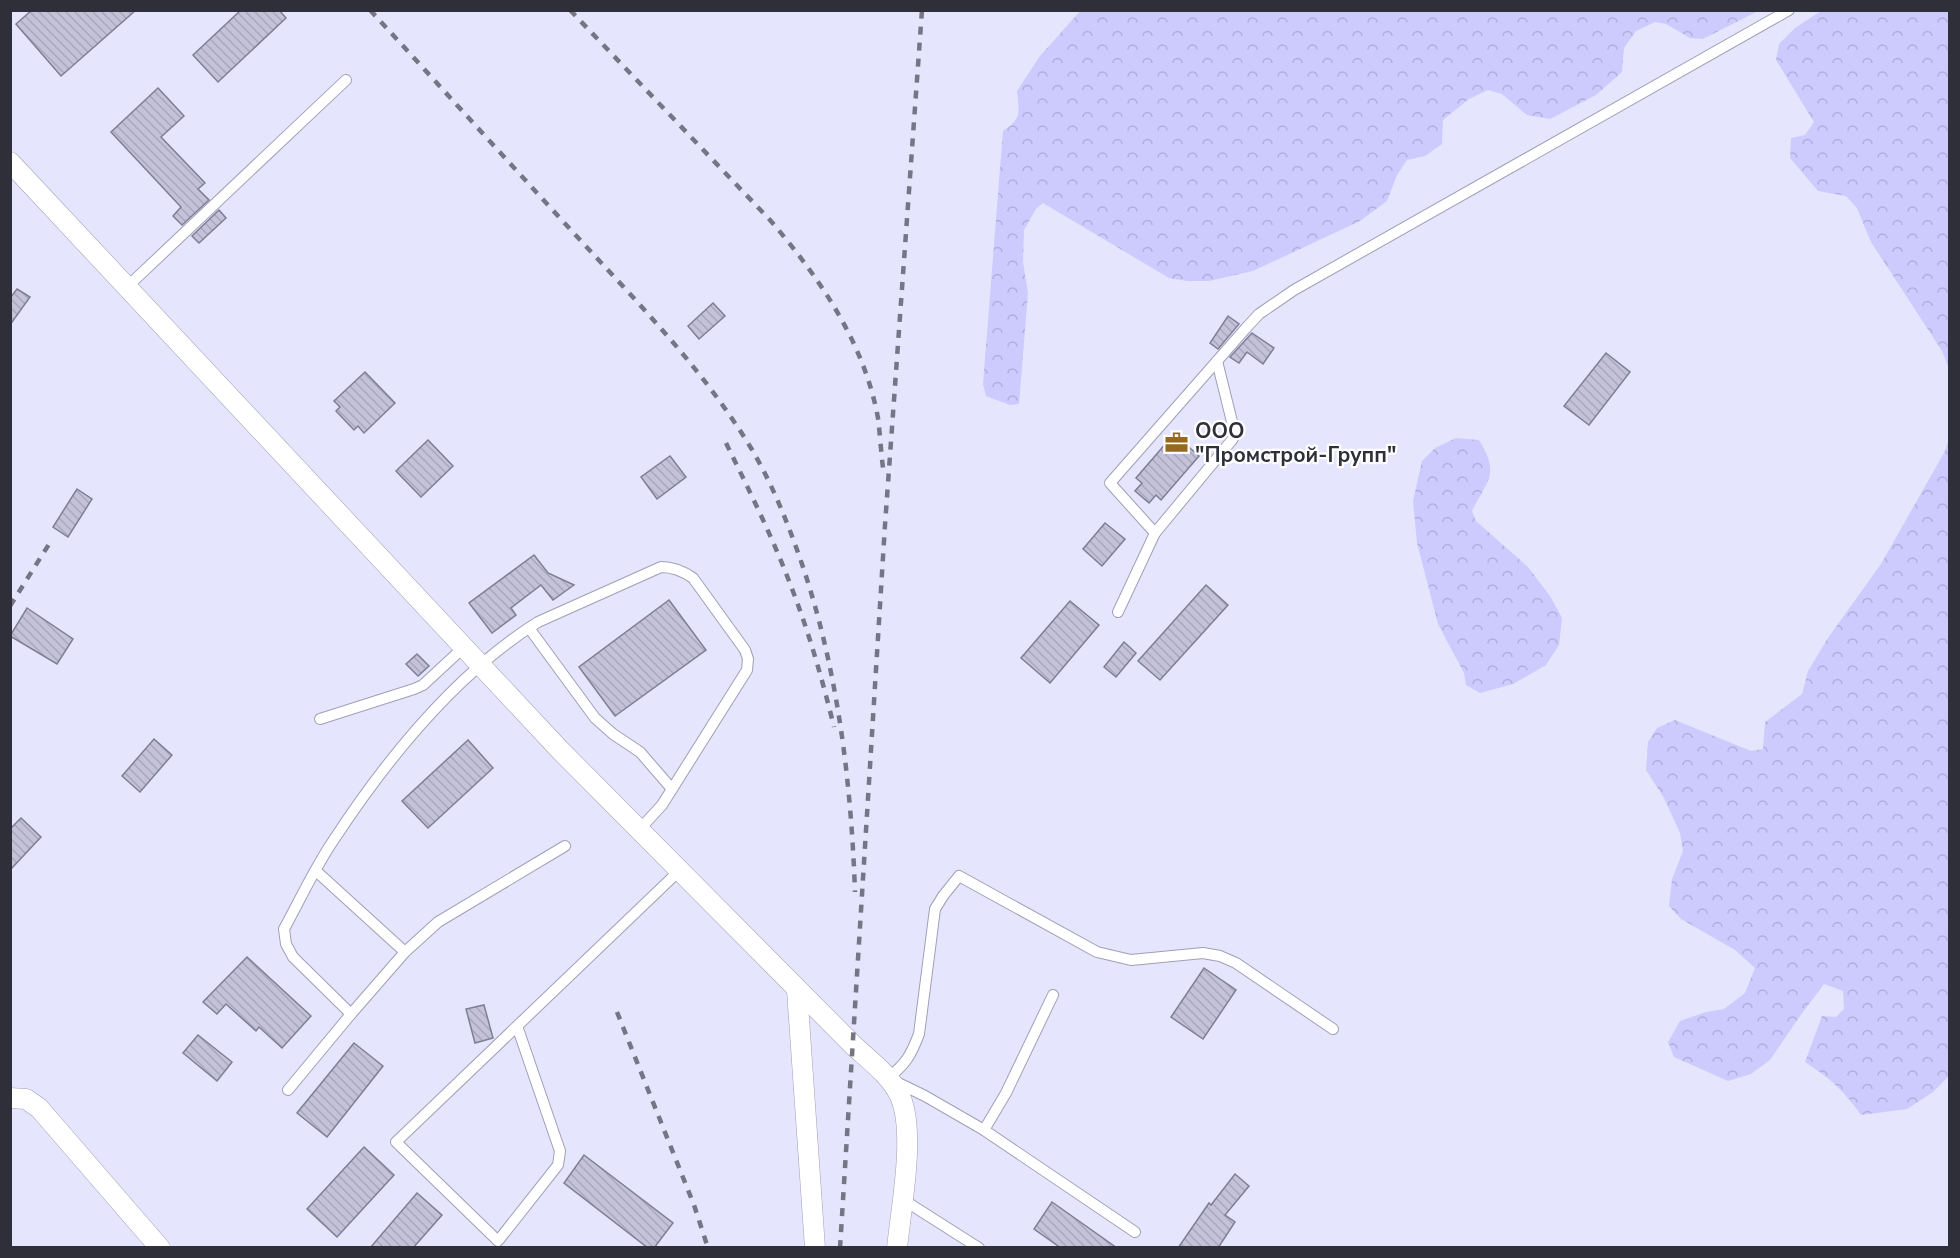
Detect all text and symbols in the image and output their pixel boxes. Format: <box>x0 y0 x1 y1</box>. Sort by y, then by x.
place label: ООО "Промстрой-Групп" <box>1195 417 1396 469</box>
office icon: ООО "Промстрой-Групп" <box>1164 430 1190 456</box>

